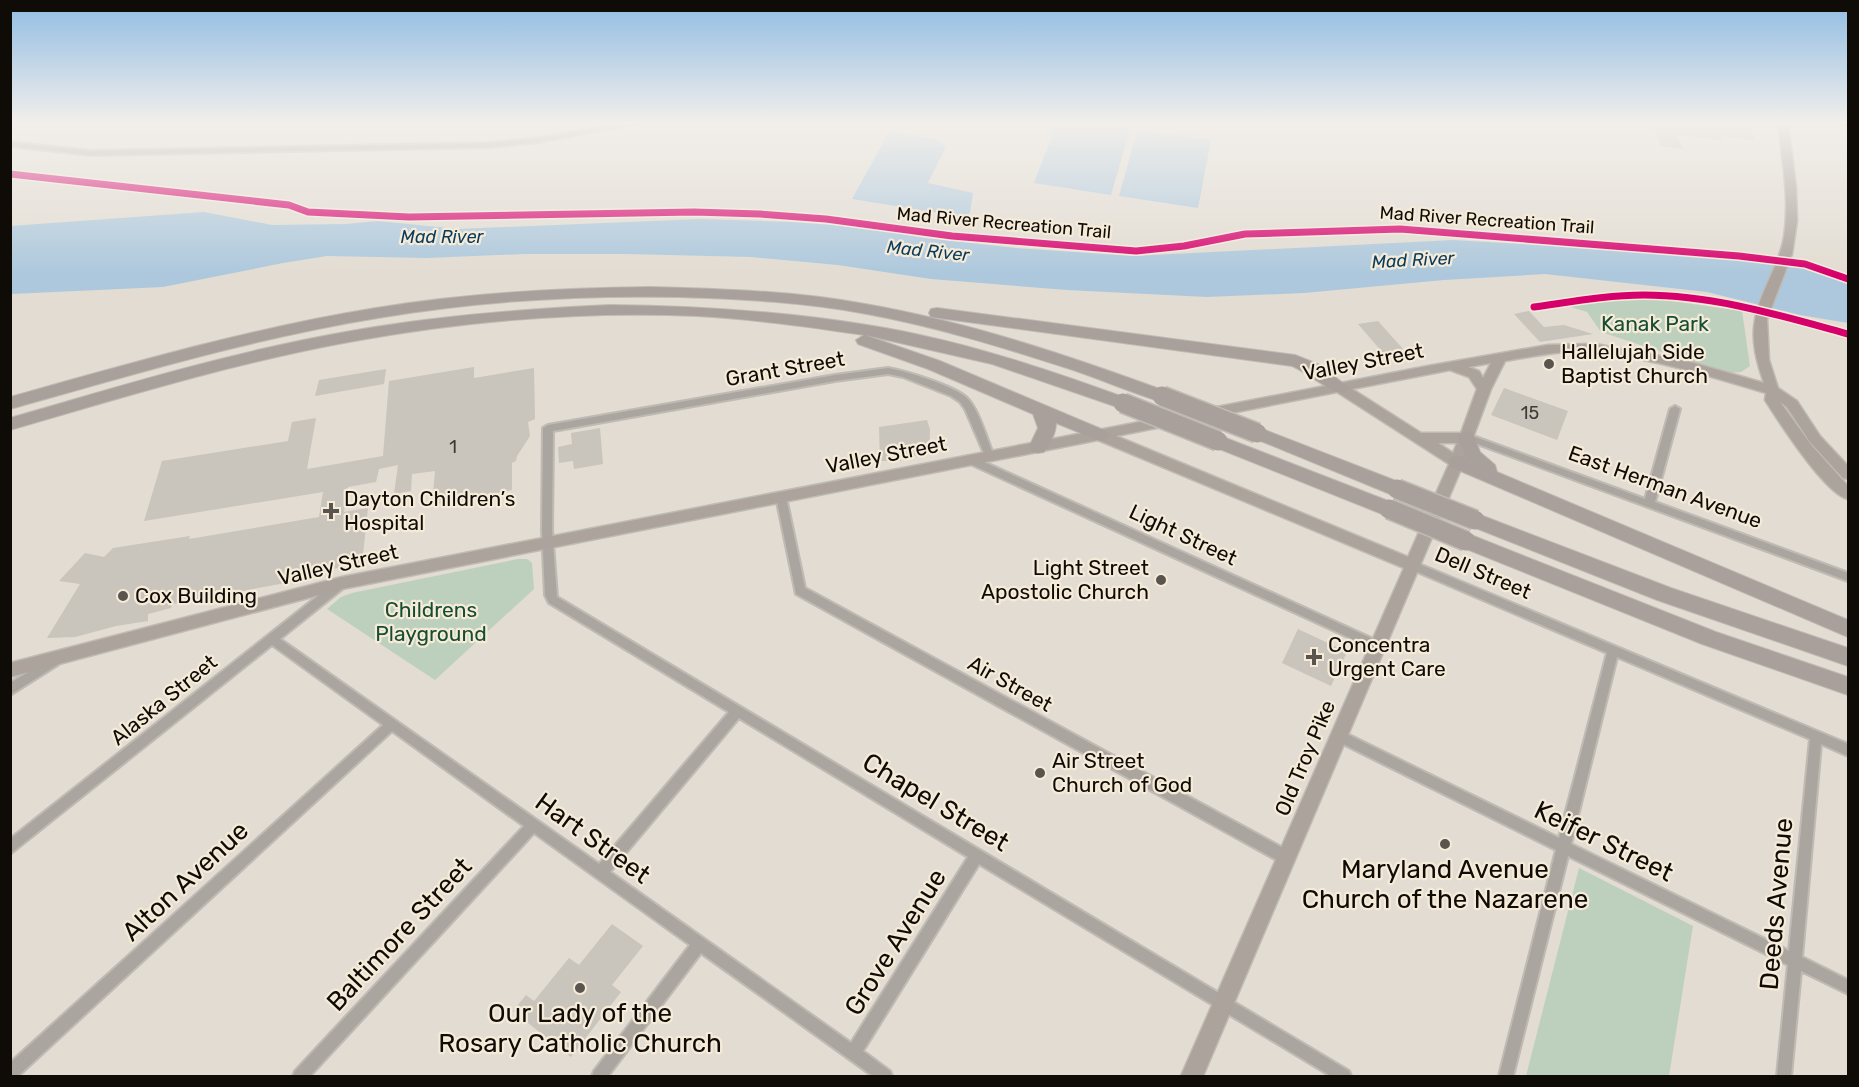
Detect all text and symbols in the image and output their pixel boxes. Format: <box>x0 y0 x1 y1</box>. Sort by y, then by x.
street label: Mad River Recreation Trail <box>1379 202 1595 238</box>
street label: Mad River Recreation Trail <box>896 203 1112 243</box>
water label: Mad River <box>401 226 485 248</box>
water label: Mad River <box>886 236 971 266</box>
water label: Mad River <box>1371 247 1456 273</box>
park label: Kanak Park <box>1601 311 1709 336</box>
street label: Valley Street <box>1300 338 1425 385</box>
place label: Hallelujah Side Baptist Church <box>1561 339 1708 388</box>
street label: Grant Street <box>723 346 846 391</box>
marker: Hallelujah Side Baptist Church <box>1542 357 1556 371</box>
house number: 15 <box>1521 402 1539 424</box>
street label: Valley Street <box>823 431 948 478</box>
house number: 1 <box>449 436 457 458</box>
street label: East Herman Avenue <box>1565 440 1765 533</box>
place label: Dayton Children’s Hospital <box>344 486 515 535</box>
street label: Light Street <box>1125 499 1241 570</box>
marker: Dayton Children’s Hospital <box>322 502 340 520</box>
street label: Valley Street <box>275 539 400 590</box>
street label: Dell Street <box>1431 541 1535 604</box>
place label: Light Street Apostolic Church <box>981 555 1149 604</box>
marker: Light Street Apostolic Church <box>1154 573 1168 587</box>
place label: Cox Building <box>135 583 257 608</box>
marker: Cox Building <box>116 589 130 603</box>
park label: Childrens Playground <box>375 597 487 646</box>
place label: Concentra Urgent Care <box>1328 632 1446 681</box>
marker: Concentra Urgent Care <box>1305 648 1323 666</box>
street label: Alaska Street <box>105 649 222 750</box>
street label: Air Street <box>964 650 1057 717</box>
street label: Old Troy Pike <box>1269 696 1340 819</box>
street label: Chapel Street <box>857 747 1015 858</box>
place label: Air Street Church of God <box>1052 748 1192 797</box>
marker: Air Street Church of God <box>1033 766 1047 780</box>
street label: Hart Street <box>529 786 656 890</box>
street label: Keifer Street <box>1529 794 1678 888</box>
street label: Alton Avenue <box>116 815 255 948</box>
street label: Deeds Avenue <box>1754 817 1799 991</box>
marker: Maryland Avenue Church of the Nazarene <box>1438 837 1452 851</box>
street label: Baltimore Street <box>320 851 478 1017</box>
place label: Maryland Avenue Church of the Nazarene <box>1302 854 1588 915</box>
street label: Grove Avenue <box>838 863 953 1021</box>
marker: Our Lady of the Rosary Catholic Church <box>573 981 587 995</box>
place label: Our Lady of the Rosary Catholic Church <box>438 998 722 1059</box>

